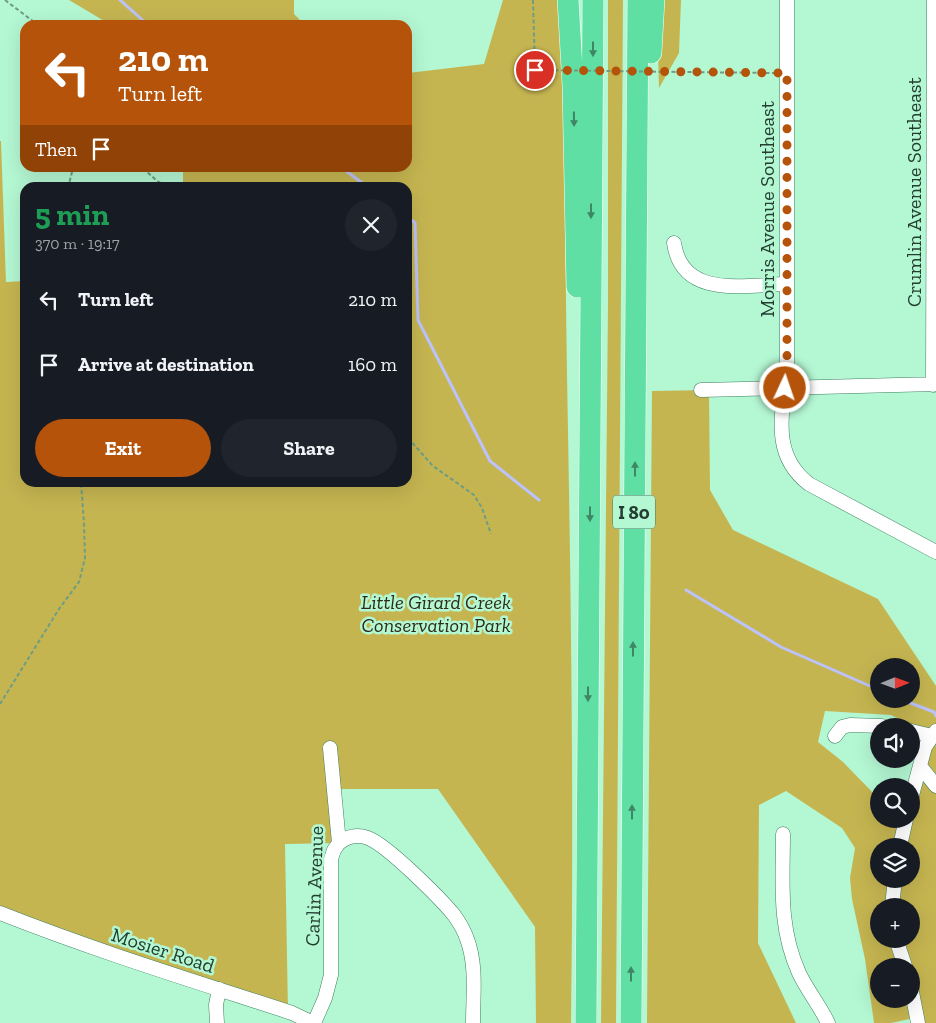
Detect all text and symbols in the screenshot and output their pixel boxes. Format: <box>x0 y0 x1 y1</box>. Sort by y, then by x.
text: 210 m <box>118 38 208 80</box>
icon: left <box>35 40 100 105</box>
one-way arrow <box>589 41 597 57</box>
pin <box>514 49 556 91</box>
icon: arrive <box>521 56 549 84</box>
street label: Crumlin Avenue Southeast <box>902 76 926 307</box>
text: Turn left <box>118 80 202 107</box>
street label: Morris Avenue Southeast <box>755 100 779 317</box>
one-way arrow <box>570 111 578 127</box>
icon: arrive <box>87 135 115 163</box>
text: Then <box>35 138 77 161</box>
text: 5 min <box>35 197 109 233</box>
button: close <box>345 199 397 251</box>
one-way arrow <box>587 203 595 219</box>
text: 370 m · 19:17 <box>35 234 119 253</box>
icon: left <box>35 286 63 314</box>
text: Turn left <box>78 288 153 311</box>
text: 210 m <box>348 288 397 311</box>
icon: arrive <box>35 351 63 379</box>
text: Arrive at destination <box>78 353 254 376</box>
text: 160 m <box>348 353 397 376</box>
position arrow <box>758 361 810 413</box>
button: Exit <box>35 419 211 477</box>
button: Share <box>221 419 397 477</box>
one-way arrow <box>631 461 639 477</box>
road number: I 80 <box>613 496 655 528</box>
one-way arrow <box>586 506 594 522</box>
park label: Little Girard Creek Conservation Park <box>361 590 511 637</box>
one-way arrow <box>629 641 637 657</box>
north arrow <box>870 658 920 708</box>
map controls <box>870 658 920 1008</box>
one-way arrow <box>584 686 592 702</box>
button: sound <box>870 718 920 768</box>
button: search <box>870 778 920 828</box>
one-way arrow <box>628 804 636 820</box>
street label: Carlin Avenue <box>300 825 328 947</box>
button: layers <box>870 838 920 888</box>
button: + <box>870 898 920 948</box>
street label: Mosier Road <box>108 922 218 978</box>
button: − <box>870 958 920 1008</box>
one-way arrow <box>627 966 635 982</box>

